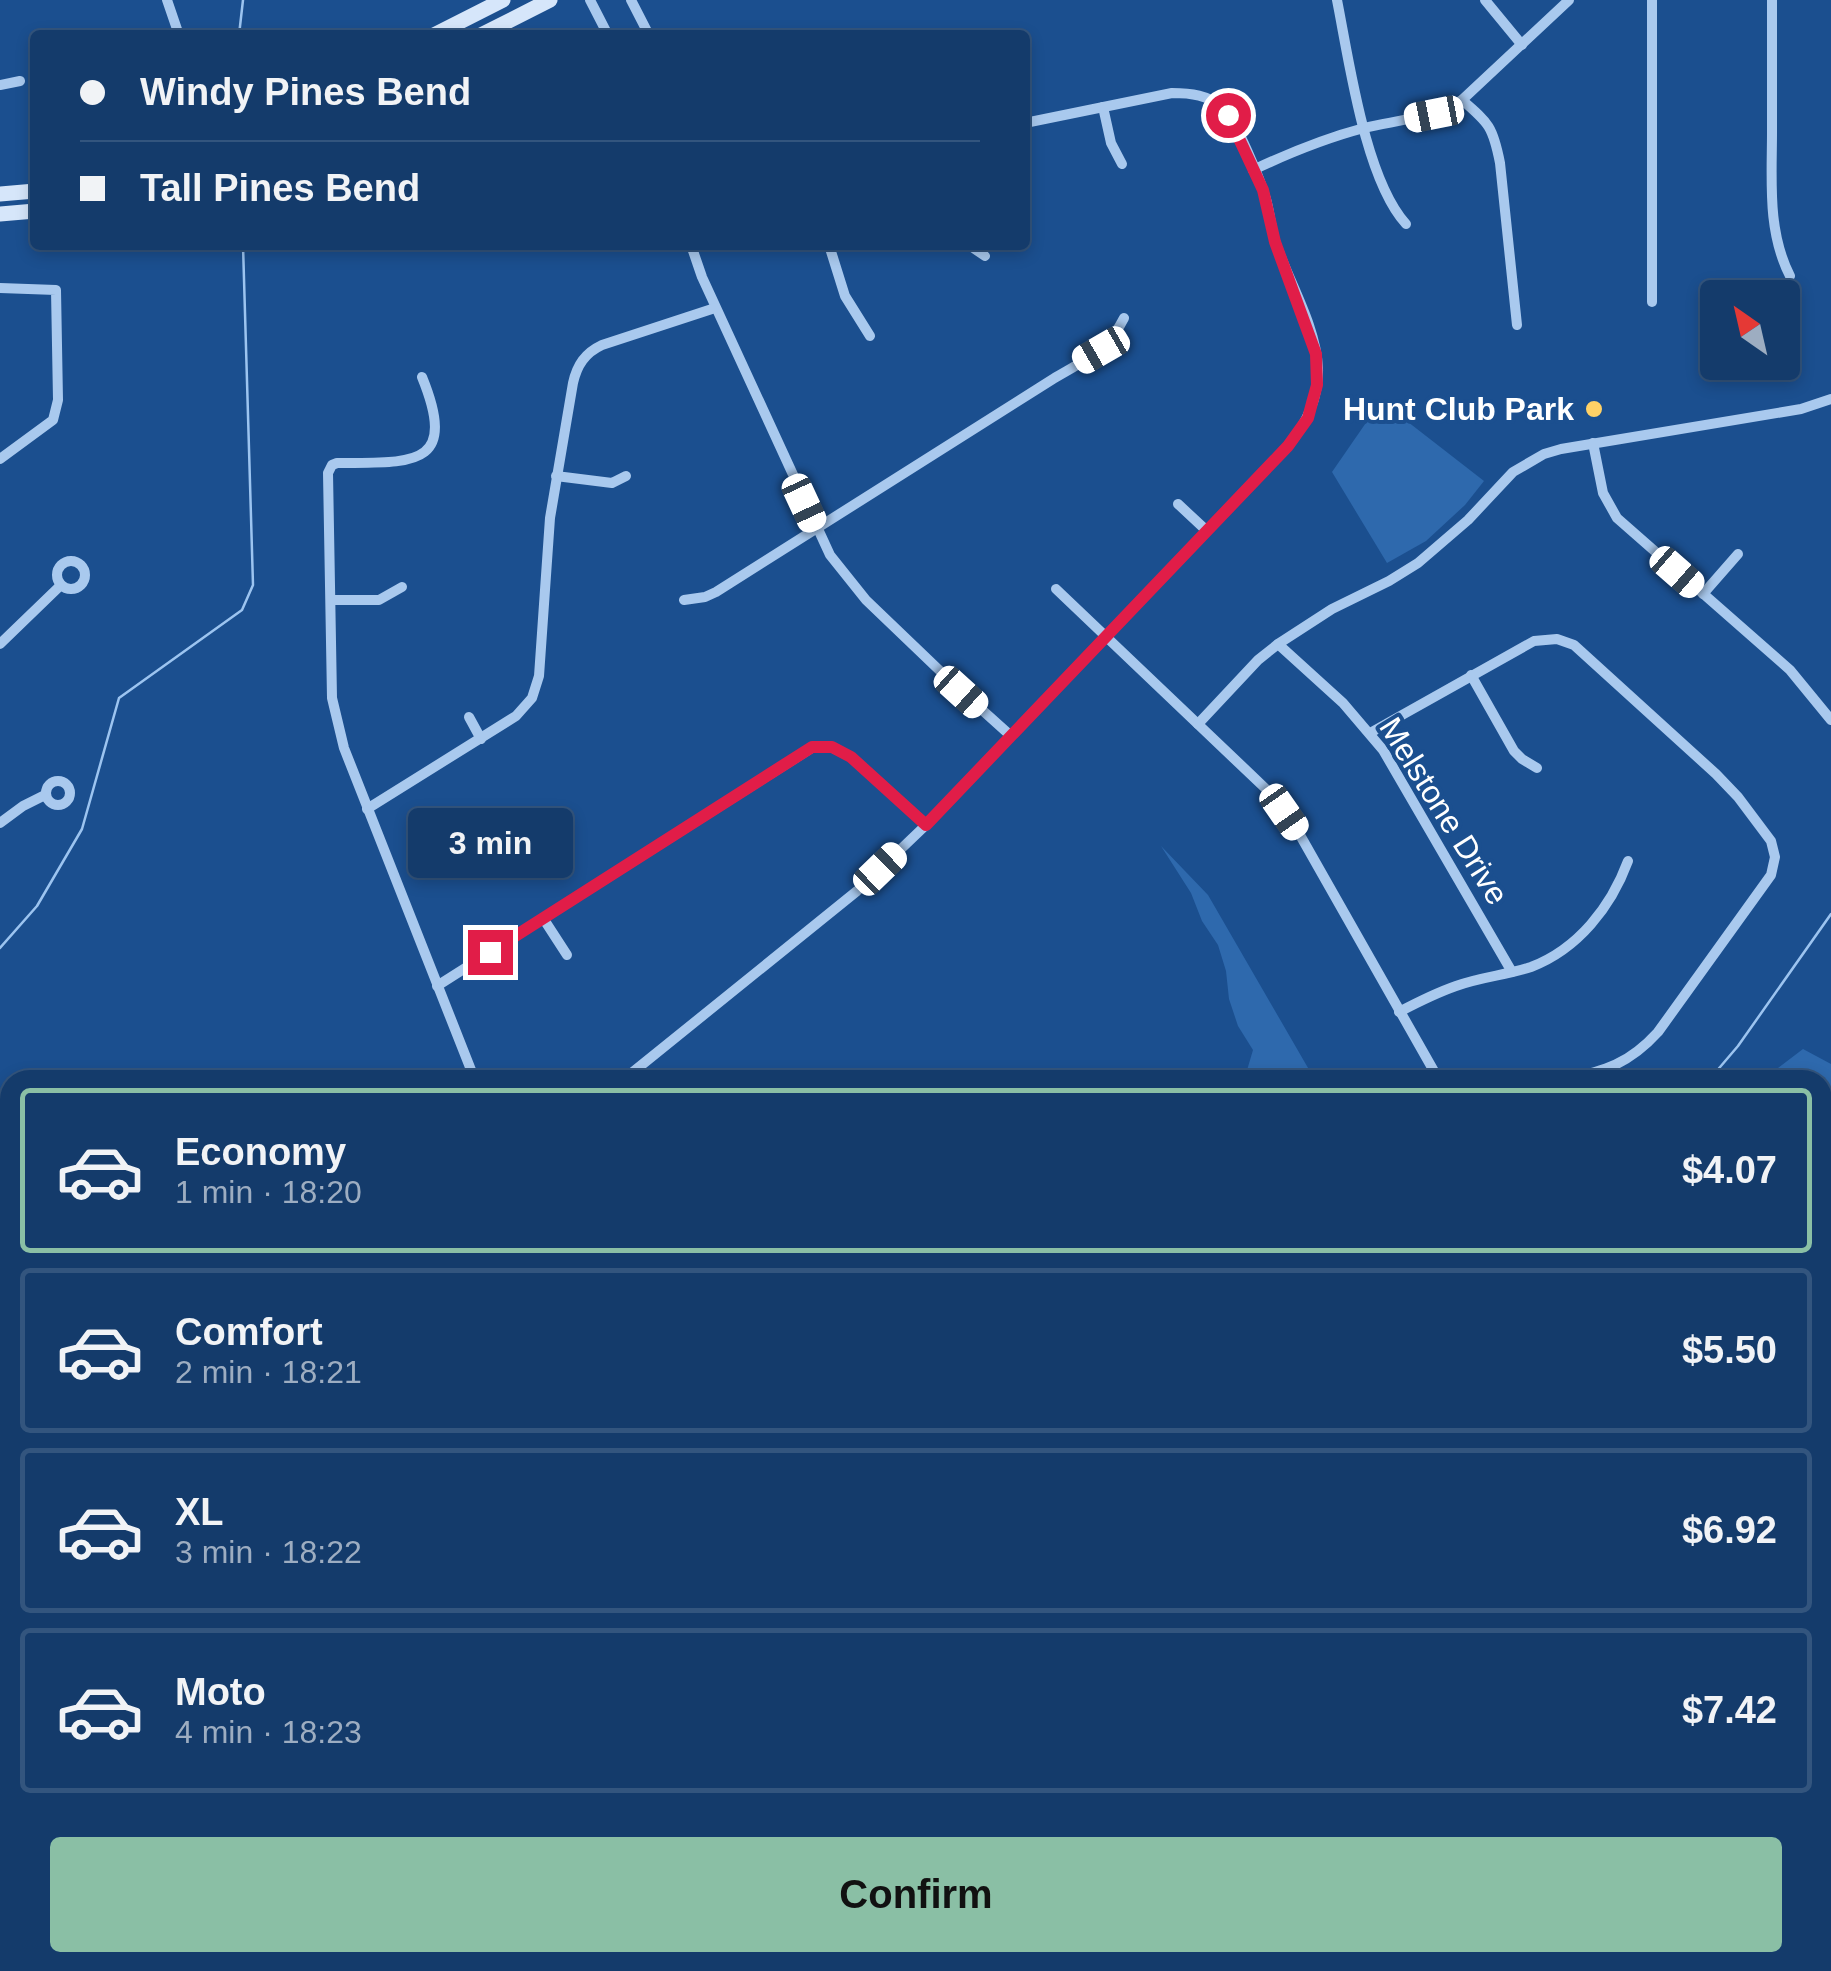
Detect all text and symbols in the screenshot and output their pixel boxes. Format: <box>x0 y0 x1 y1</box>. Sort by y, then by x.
text: Windy Pines Bend <box>140 71 471 113</box>
route start <box>1206 93 1251 138</box>
car <box>1402 94 1466 134</box>
text: Tall Pines Bend <box>140 167 420 209</box>
north arrow <box>1700 280 1800 380</box>
map controls <box>1700 280 1800 380</box>
car <box>1068 322 1134 378</box>
place label: Hunt Club Park <box>1343 391 1574 427</box>
marker: Hunt Club Park <box>1583 398 1605 420</box>
car <box>778 469 830 537</box>
car <box>1645 541 1709 603</box>
car <box>929 661 993 723</box>
street label: Melstone Drive <box>1372 711 1516 911</box>
car <box>1255 779 1313 845</box>
callout: 3 min <box>408 807 572 877</box>
text: 3 min <box>449 825 532 861</box>
car <box>848 837 912 901</box>
route end <box>468 930 513 975</box>
icon: car <box>55 1126 145 1216</box>
text: Economy <box>175 1131 346 1173</box>
text: $4.07 <box>1682 1149 1777 1191</box>
text: 1 min · 18:20 <box>175 1174 362 1210</box>
icon: car <box>55 1306 145 1396</box>
text: Comfort <box>175 1311 323 1353</box>
text: $5.50 <box>1682 1329 1777 1371</box>
text: 2 min · 18:21 <box>175 1354 362 1390</box>
icon: car <box>55 1486 145 1576</box>
text: XL <box>175 1491 224 1533</box>
text: $6.92 <box>1682 1509 1777 1551</box>
text: 3 min · 18:22 <box>175 1534 362 1570</box>
icon: car <box>55 1666 145 1756</box>
text: Moto <box>175 1671 266 1713</box>
text: $7.42 <box>1682 1689 1777 1731</box>
text: 4 min · 18:23 <box>175 1714 362 1750</box>
button: Confirm <box>50 1837 1782 1952</box>

